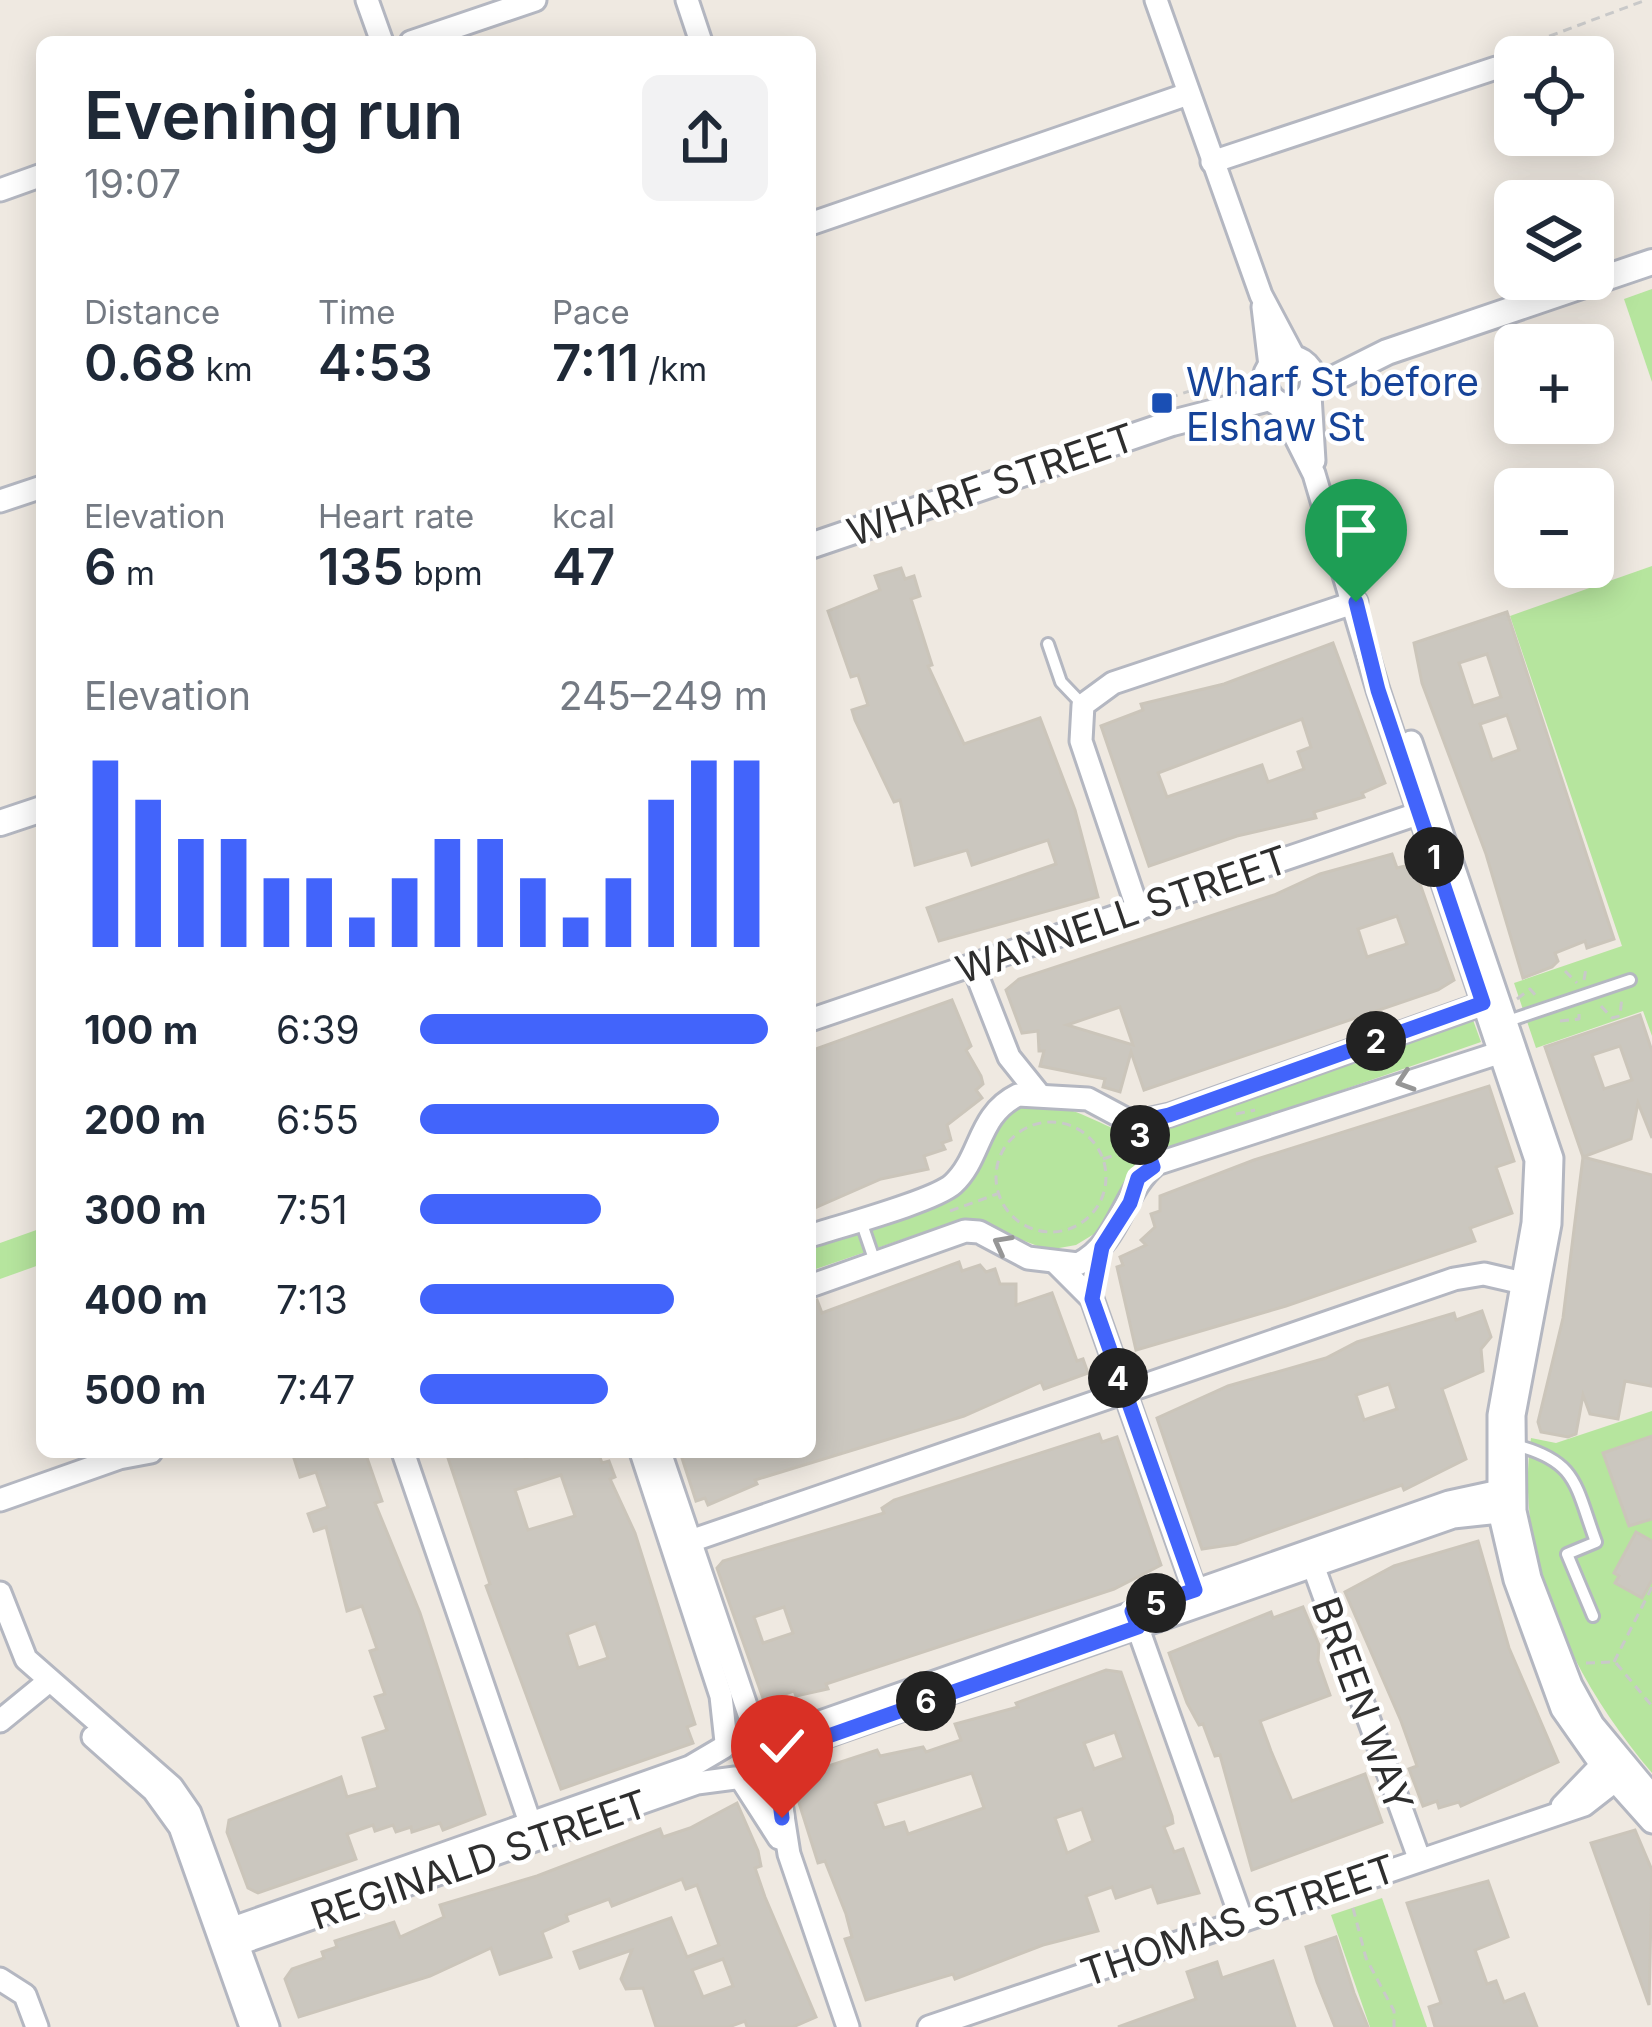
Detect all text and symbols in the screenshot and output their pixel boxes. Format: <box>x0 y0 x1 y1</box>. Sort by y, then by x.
map controls <box>1494 36 1614 588</box>
button: locate <box>1494 36 1614 156</box>
text: Evening run <box>84 75 463 155</box>
button: share <box>642 75 768 201</box>
text: 19:07 <box>84 160 181 207</box>
button: layers <box>1494 180 1614 300</box>
text: Distance <box>84 292 220 332</box>
text: Time <box>318 292 395 332</box>
text: Pace <box>552 292 630 332</box>
button: + <box>1494 324 1614 444</box>
text: 0.68 <box>84 332 196 393</box>
text: 4:53 <box>318 332 433 393</box>
text: 7:11 <box>552 332 639 393</box>
text: km <box>196 349 253 389</box>
text: /km <box>639 349 707 389</box>
place label: Wharf St before Elshaw St <box>1186 358 1479 450</box>
marker: Wharf St before Elshaw St <box>1149 390 1175 416</box>
street label: WHARF STREET <box>841 413 1141 555</box>
button: − <box>1494 468 1614 588</box>
pin <box>1305 479 1407 602</box>
text: Elevation <box>84 496 225 536</box>
text: Heart rate <box>318 496 474 536</box>
text: kcal <box>552 496 615 536</box>
icon: arrive <box>1323 497 1389 563</box>
text: 6 <box>84 536 117 597</box>
text: 135 <box>318 536 404 597</box>
text: 47 <box>552 536 615 597</box>
text: m <box>117 553 155 593</box>
text: bpm <box>404 553 483 593</box>
text: Elevation <box>84 672 251 719</box>
text: 245–249 m <box>559 672 768 719</box>
pin: 1 <box>1404 827 1464 887</box>
street label: WANNELL STREET <box>950 835 1294 993</box>
text: 1 <box>1427 837 1441 877</box>
text: 100 m <box>84 1006 198 1053</box>
text: 6:39 <box>276 1006 360 1053</box>
pin: 2 <box>1346 1011 1406 1071</box>
text: 2 <box>1366 1021 1386 1061</box>
one-way arrow <box>1395 1066 1416 1091</box>
text: 200 m <box>84 1096 206 1143</box>
text: 6:55 <box>276 1096 359 1143</box>
pin: 3 <box>1110 1105 1170 1165</box>
text: 3 <box>1129 1115 1151 1155</box>
text: 300 m <box>84 1186 207 1233</box>
text: 7:51 <box>276 1186 348 1233</box>
one-way arrow <box>993 1235 1014 1258</box>
text: 400 m <box>84 1276 208 1323</box>
text: 7:13 <box>276 1276 348 1323</box>
pin: 4 <box>1088 1348 1148 1408</box>
text: 4 <box>1107 1358 1129 1398</box>
text: 500 m <box>84 1366 206 1413</box>
text: 7:47 <box>276 1366 355 1413</box>
pin: 5 <box>1126 1573 1186 1633</box>
text: 5 <box>1145 1583 1167 1623</box>
street label: BREEN WAY <box>1303 1590 1423 1818</box>
pin: 6 <box>896 1671 956 1731</box>
text: 6 <box>915 1681 937 1721</box>
pin <box>731 1695 833 1818</box>
icon: check <box>749 1713 815 1779</box>
street label: REGINALD STREET <box>304 1779 654 1939</box>
street label: THOMAS STREET <box>1075 1844 1401 1996</box>

